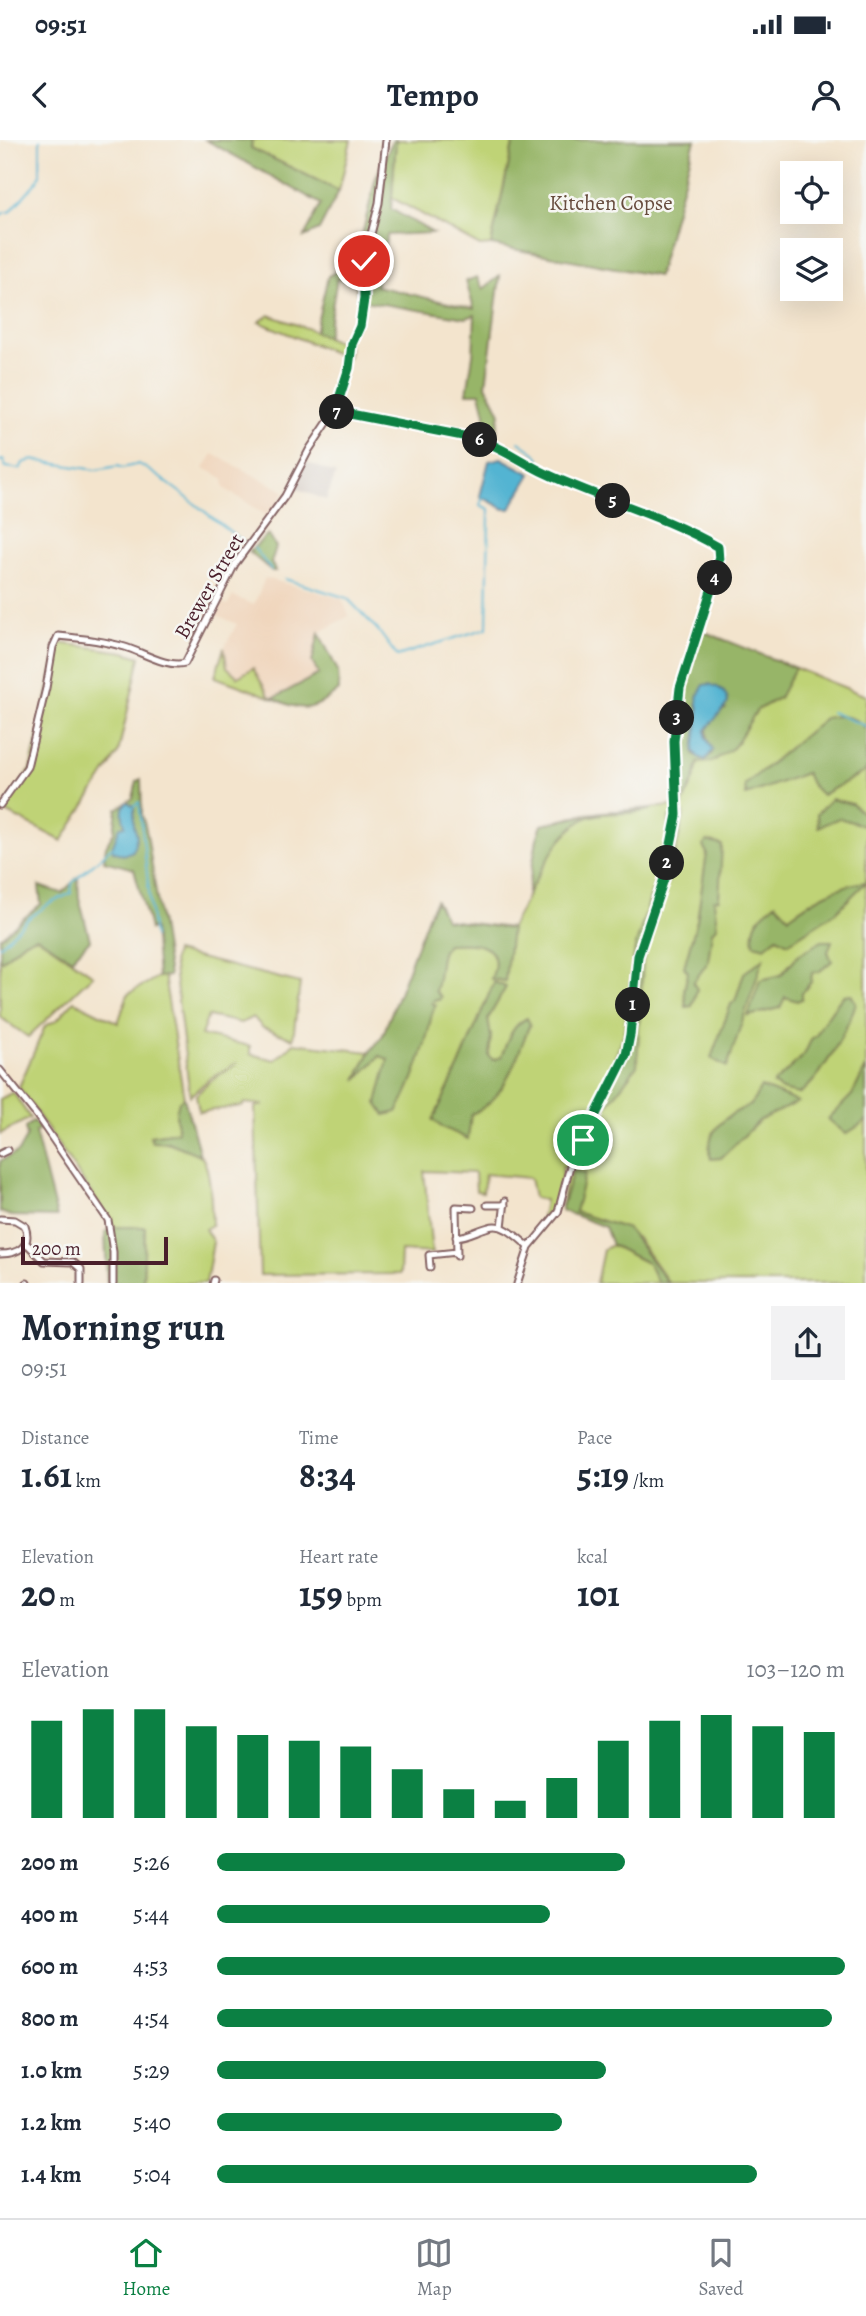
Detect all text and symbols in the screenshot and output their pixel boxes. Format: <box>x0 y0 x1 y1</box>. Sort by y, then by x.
text: 09:51 <box>35 7 87 42</box>
text: Tempo <box>387 73 479 117</box>
icon: back <box>21 76 59 114</box>
icon: person <box>807 76 845 114</box>
map controls <box>780 161 843 301</box>
button: locate <box>780 161 843 224</box>
park label: Kitchen Copse <box>549 189 673 217</box>
pin <box>334 231 394 291</box>
button: layers <box>780 238 843 301</box>
icon: check <box>345 242 383 280</box>
pin: 7 <box>320 394 354 430</box>
text: 7 <box>332 398 341 424</box>
pin: 6 <box>462 422 498 458</box>
text: 6 <box>475 426 484 452</box>
pin: 5 <box>596 484 630 518</box>
text: 5 <box>608 487 617 513</box>
street label: Brewer Street <box>168 528 250 644</box>
pin: 4 <box>698 560 732 596</box>
text: 4 <box>710 564 719 590</box>
pin: 3 <box>660 700 694 736</box>
text: 3 <box>672 704 681 730</box>
pin: 2 <box>650 846 684 880</box>
text: 2 <box>662 849 671 875</box>
pin: 1 <box>616 988 650 1022</box>
text: 1 <box>629 991 636 1017</box>
pin <box>553 1110 613 1170</box>
icon: arrive <box>564 1121 602 1159</box>
scale bar <box>21 1234 168 1266</box>
text: 200 m <box>32 1236 81 1262</box>
text: Morning run <box>21 1301 225 1353</box>
button: share <box>771 1306 845 1380</box>
text: 09:51 <box>21 1353 67 1384</box>
text: Distance <box>21 1425 89 1451</box>
text: Time <box>299 1425 338 1451</box>
text: Pace <box>577 1425 612 1451</box>
text: 1.61 <box>21 1451 72 1499</box>
text: 8:34 <box>299 1451 356 1499</box>
text: 5:19 <box>577 1451 629 1499</box>
text: km <box>72 1468 101 1494</box>
text: /km <box>629 1468 664 1494</box>
text: Elevation <box>21 1544 94 1570</box>
text: Heart rate <box>299 1544 378 1570</box>
text: kcal <box>577 1544 607 1570</box>
text: 20 <box>21 1570 56 1618</box>
text: 159 <box>299 1570 343 1618</box>
text: 101 <box>577 1570 620 1618</box>
text: m <box>56 1587 75 1613</box>
text: bpm <box>343 1587 382 1613</box>
text: Elevation <box>21 1654 109 1685</box>
text: 103–120 m <box>747 1654 845 1685</box>
text: 200 m <box>21 1847 79 1878</box>
text: 5:26 <box>133 1847 170 1878</box>
text: 400 m <box>21 1899 78 1930</box>
text: 5:44 <box>133 1899 169 1930</box>
text: 600 m <box>21 1951 78 1982</box>
text: 4:53 <box>133 1951 168 1982</box>
text: 800 m <box>21 2003 78 2034</box>
text: 4:54 <box>133 2003 169 2034</box>
text: 1.0 km <box>21 2055 82 2086</box>
text: 5:29 <box>133 2055 170 2086</box>
text: 1.2 km <box>21 2107 82 2138</box>
text: 5:40 <box>133 2107 171 2138</box>
text: 1.4 km <box>21 2159 82 2190</box>
text: 5:04 <box>133 2159 171 2190</box>
tab: Home <box>123 2234 170 2302</box>
tab: Map <box>415 2234 453 2302</box>
tab: Saved <box>698 2234 743 2302</box>

